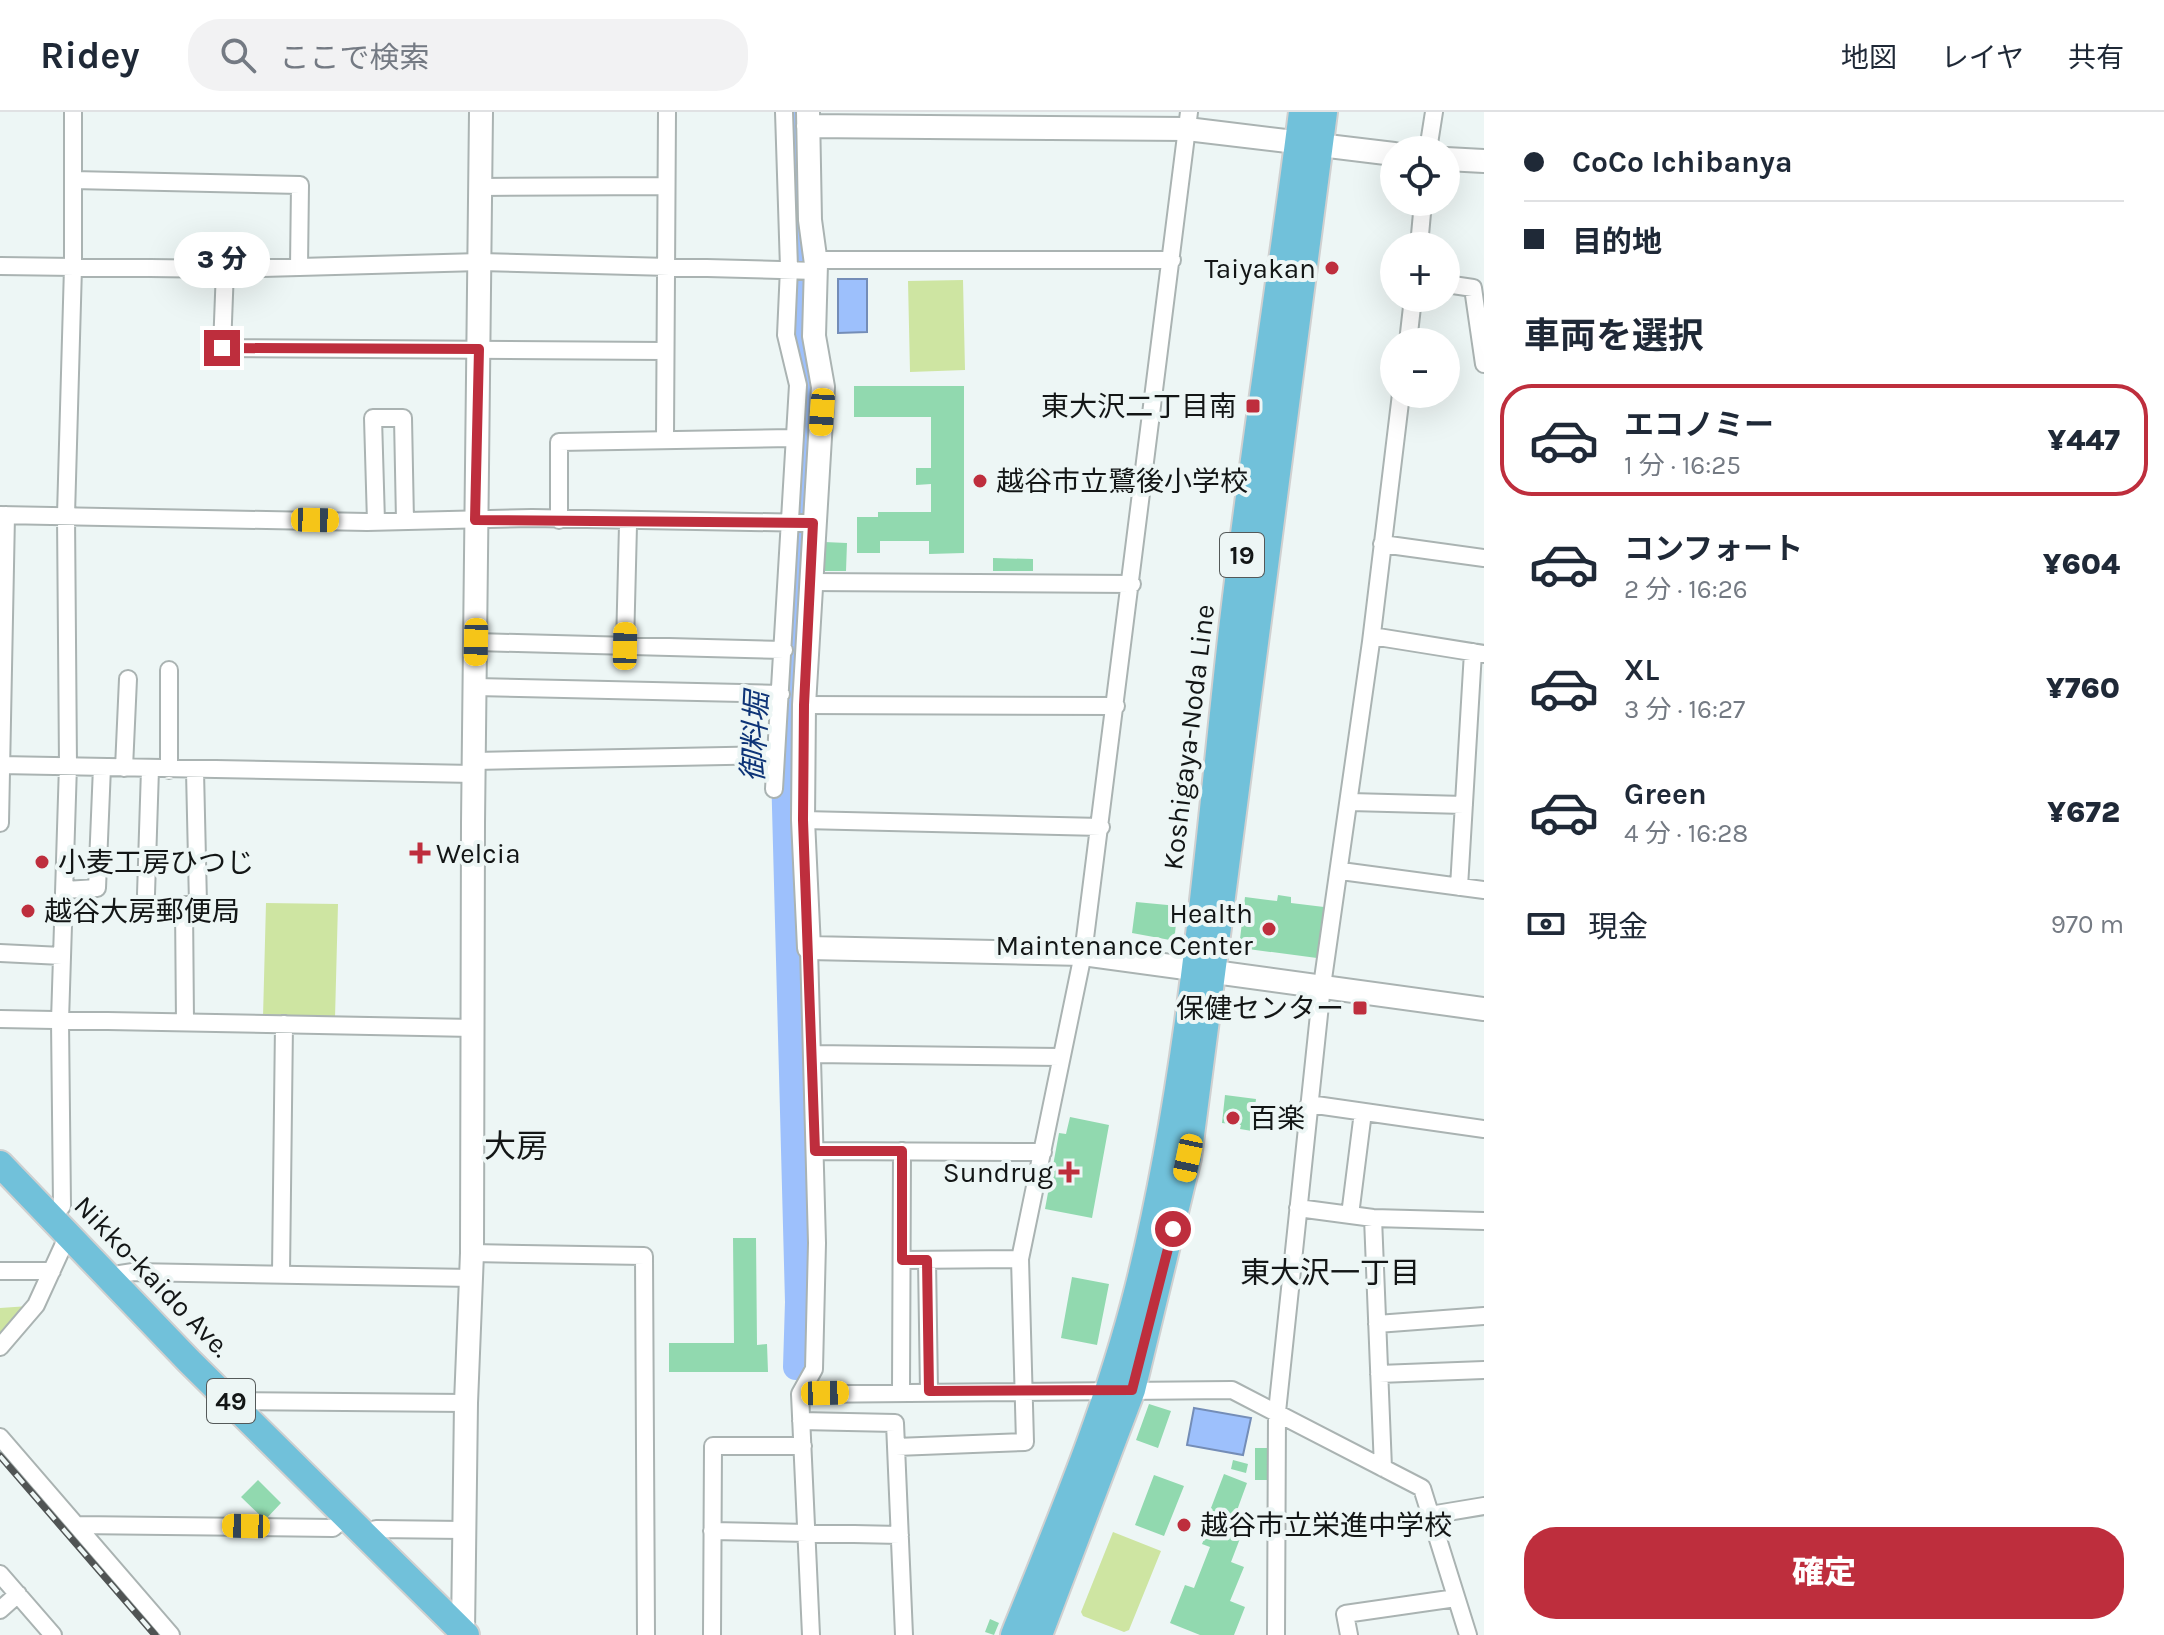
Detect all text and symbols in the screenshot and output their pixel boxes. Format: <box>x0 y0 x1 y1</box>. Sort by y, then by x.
search box <box>188 19 748 91</box>
text: Ridey <box>40 33 140 78</box>
icon: search <box>216 33 260 77</box>
text: ここで検索 <box>280 40 430 76</box>
text: 地図 <box>1841 41 1897 74</box>
text: レイヤ <box>1941 41 2024 74</box>
text: 共有 <box>2068 41 2124 74</box>
map controls <box>1380 136 1460 408</box>
button: locate <box>1380 136 1460 216</box>
text: CoCo Ichibanya <box>1572 144 1792 180</box>
text: 目的地 <box>1572 224 1662 260</box>
callout: 3 分 <box>174 232 270 288</box>
button: + <box>1380 232 1460 312</box>
text: 3 分 <box>197 244 247 275</box>
place label: Taiyakan <box>1204 252 1316 285</box>
marker: Taiyakan <box>1323 259 1341 277</box>
text: 車両を選択 <box>1524 315 1704 357</box>
button: − <box>1380 328 1460 408</box>
route end <box>204 330 240 366</box>
car <box>808 387 836 437</box>
place label: 東大沢二丁目南 <box>1041 390 1237 423</box>
marker: 東大沢二丁目南 <box>1244 397 1262 415</box>
icon: car <box>1528 404 1600 476</box>
text: エコノミー <box>1624 407 1774 443</box>
text: ¥447 <box>2047 422 2120 458</box>
text: 1 分 · 16:25 <box>1624 450 1741 481</box>
place label: 越谷市立鷺後小学校 <box>996 465 1248 498</box>
marker: 越谷市立鷺後小学校 <box>971 472 989 490</box>
car <box>291 508 339 532</box>
icon: car <box>1528 528 1600 600</box>
text: コンフォート <box>1624 531 1803 567</box>
road number: 19 <box>1220 533 1264 577</box>
text: ¥604 <box>2043 546 2120 582</box>
text: 2 分 · 16:26 <box>1624 574 1748 605</box>
street label: Koshigaya-Noda Line <box>1156 602 1221 872</box>
car <box>464 618 488 666</box>
car <box>613 622 637 670</box>
icon: car <box>1528 652 1600 724</box>
text: XL <box>1624 652 1659 688</box>
text: ¥760 <box>2046 670 2120 706</box>
water label: 御料堀 <box>735 687 776 783</box>
text: 3 分 · 16:27 <box>1624 694 1745 725</box>
icon: car <box>1528 776 1600 848</box>
text: Green <box>1624 776 1707 812</box>
text: ¥672 <box>2047 794 2120 830</box>
text: 4 分 · 16:28 <box>1624 818 1748 849</box>
place label: Welcia <box>436 837 521 870</box>
marker: Welcia <box>411 844 429 862</box>
place label: 小麦工房ひつじ <box>58 846 254 879</box>
marker: 小麦工房ひつじ <box>33 853 51 871</box>
place label: 越谷大房郵便局 <box>44 895 240 928</box>
place label: Health Maintenance Center <box>996 897 1254 962</box>
marker: 越谷大房郵便局 <box>19 902 37 920</box>
icon: cash <box>1524 902 1568 946</box>
text: 現金 <box>1588 909 1648 945</box>
text: 970 m <box>2051 909 2124 940</box>
marker: Health Maintenance Center <box>1260 920 1278 938</box>
place label: 保健センター <box>1176 992 1344 1025</box>
marker: 保健センター <box>1351 999 1369 1017</box>
place label: 百楽 <box>1249 1102 1305 1135</box>
marker: 百楽 <box>1224 1109 1242 1127</box>
district label: 大房 <box>484 1128 548 1165</box>
car <box>1171 1132 1205 1184</box>
place label: Sundrug <box>943 1156 1053 1189</box>
marker: Sundrug <box>1060 1163 1078 1181</box>
street label: Nikko-kaido Ave. <box>67 1189 238 1364</box>
route start <box>1155 1211 1191 1247</box>
district label: 東大沢一丁目 <box>1240 1255 1420 1291</box>
road number: 49 <box>207 1379 255 1423</box>
car <box>801 1381 849 1405</box>
place label: 越谷市立栄進中学校 <box>1200 1509 1452 1542</box>
car <box>222 1514 270 1538</box>
marker: 越谷市立栄進中学校 <box>1175 1516 1193 1534</box>
button: 確定 <box>1524 1527 2124 1619</box>

